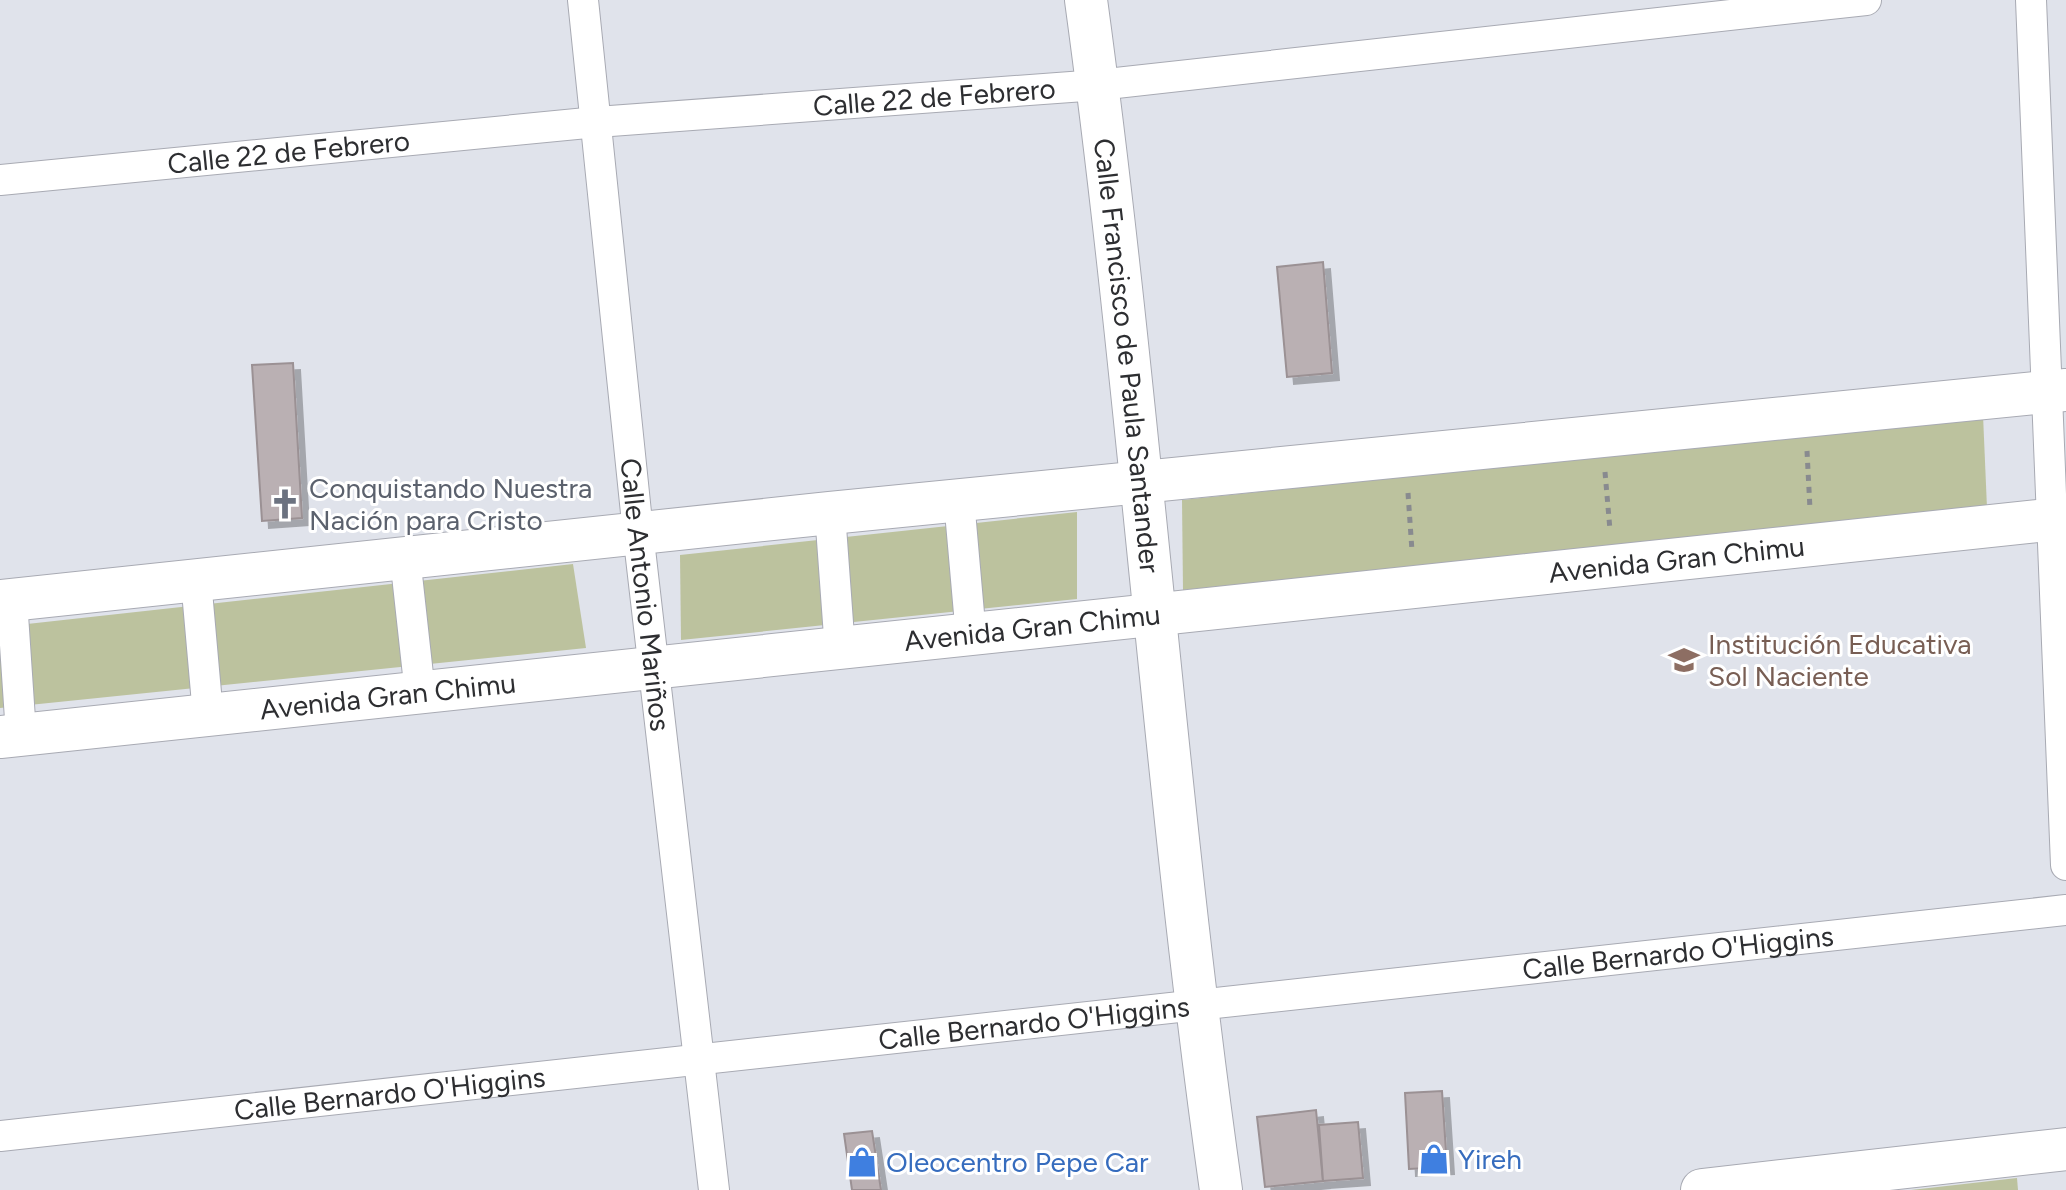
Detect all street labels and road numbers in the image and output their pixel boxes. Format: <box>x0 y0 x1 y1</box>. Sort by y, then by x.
street label: Calle 22 de Febrero <box>812 71 1057 123</box>
street label: Calle 22 de Febrero <box>166 123 411 181</box>
street label: Calle Francisco de Paula Santander <box>1087 136 1167 575</box>
street label: Calle Antonio Mariños <box>613 457 678 733</box>
street label: Avenida Gran Chimu <box>1547 529 1806 590</box>
street label: Avenida Gran Chimu <box>903 597 1162 658</box>
street label: Avenida Gran Chimu <box>258 665 518 726</box>
street label: Calle Bernardo O'Higgins <box>1521 919 1835 986</box>
street label: Calle Bernardo O'Higgins <box>876 989 1191 1057</box>
street label: Calle Bernardo O'Higgins <box>232 1059 547 1127</box>

